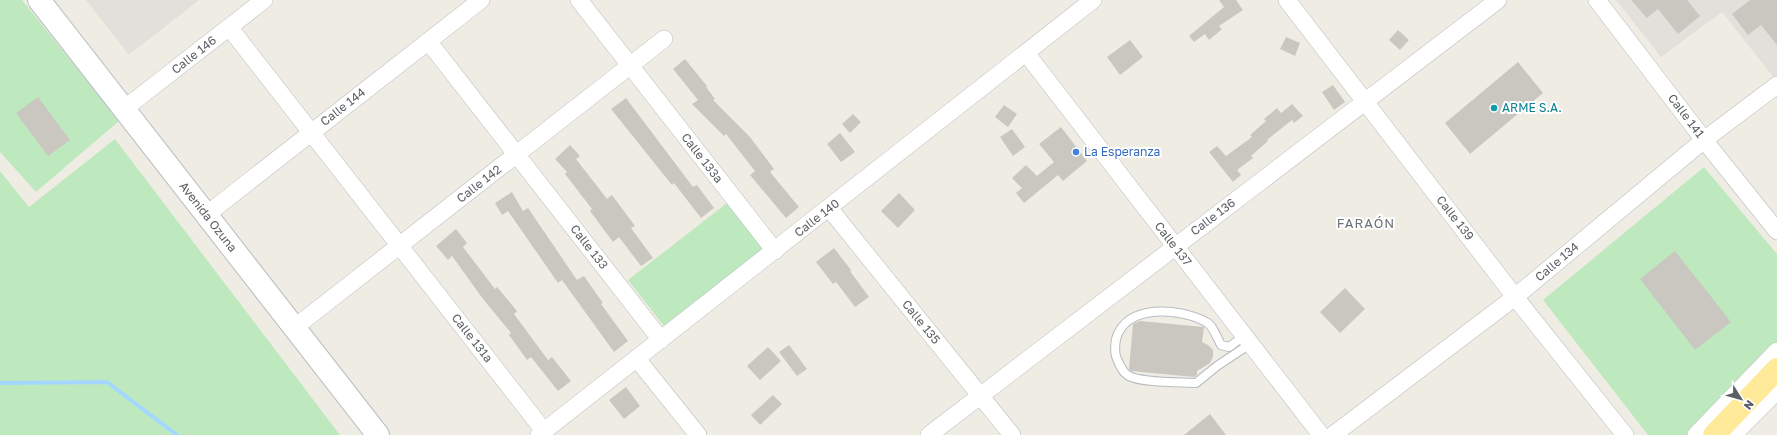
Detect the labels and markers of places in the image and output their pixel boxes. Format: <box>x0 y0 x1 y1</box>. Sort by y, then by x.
place label: ARME S.A. <box>1502 100 1562 115</box>
marker: ARME S.A. <box>1489 103 1499 113</box>
place label: La Esperanza <box>1084 144 1160 159</box>
marker: La Esperanza <box>1071 147 1081 157</box>

